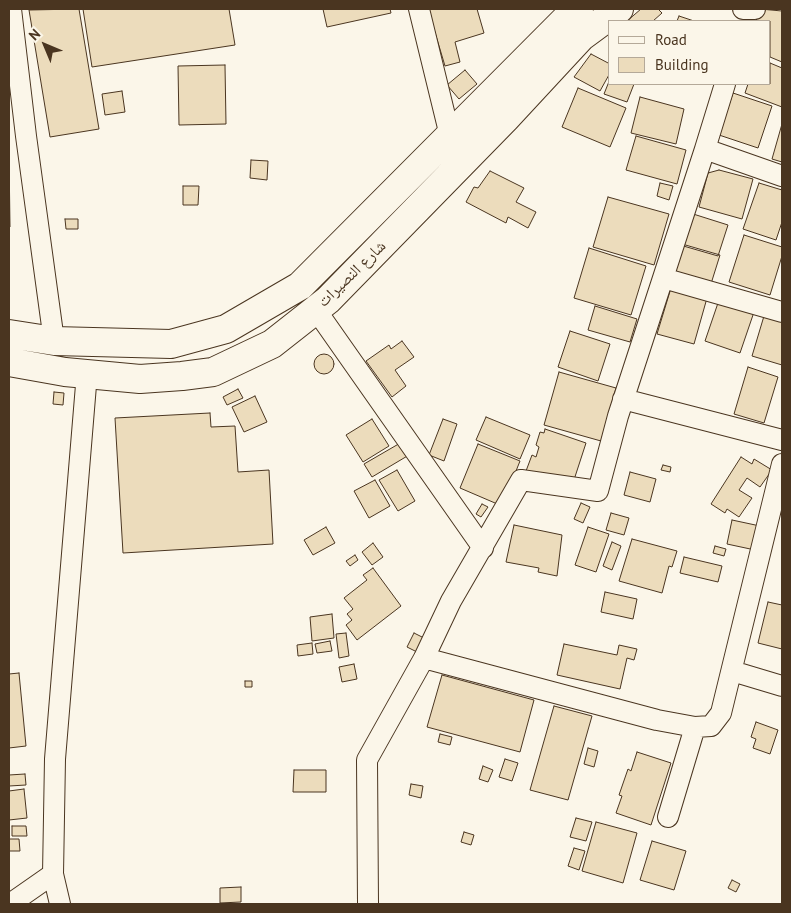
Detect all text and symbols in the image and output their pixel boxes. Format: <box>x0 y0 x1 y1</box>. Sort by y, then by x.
north arrow <box>20 20 70 70</box>
legend <box>608 20 771 85</box>
text: N <box>25 25 44 44</box>
text: Road <box>655 30 687 49</box>
text: Building <box>655 55 709 74</box>
street label: شارع النصيرات <box>314 237 390 311</box>

